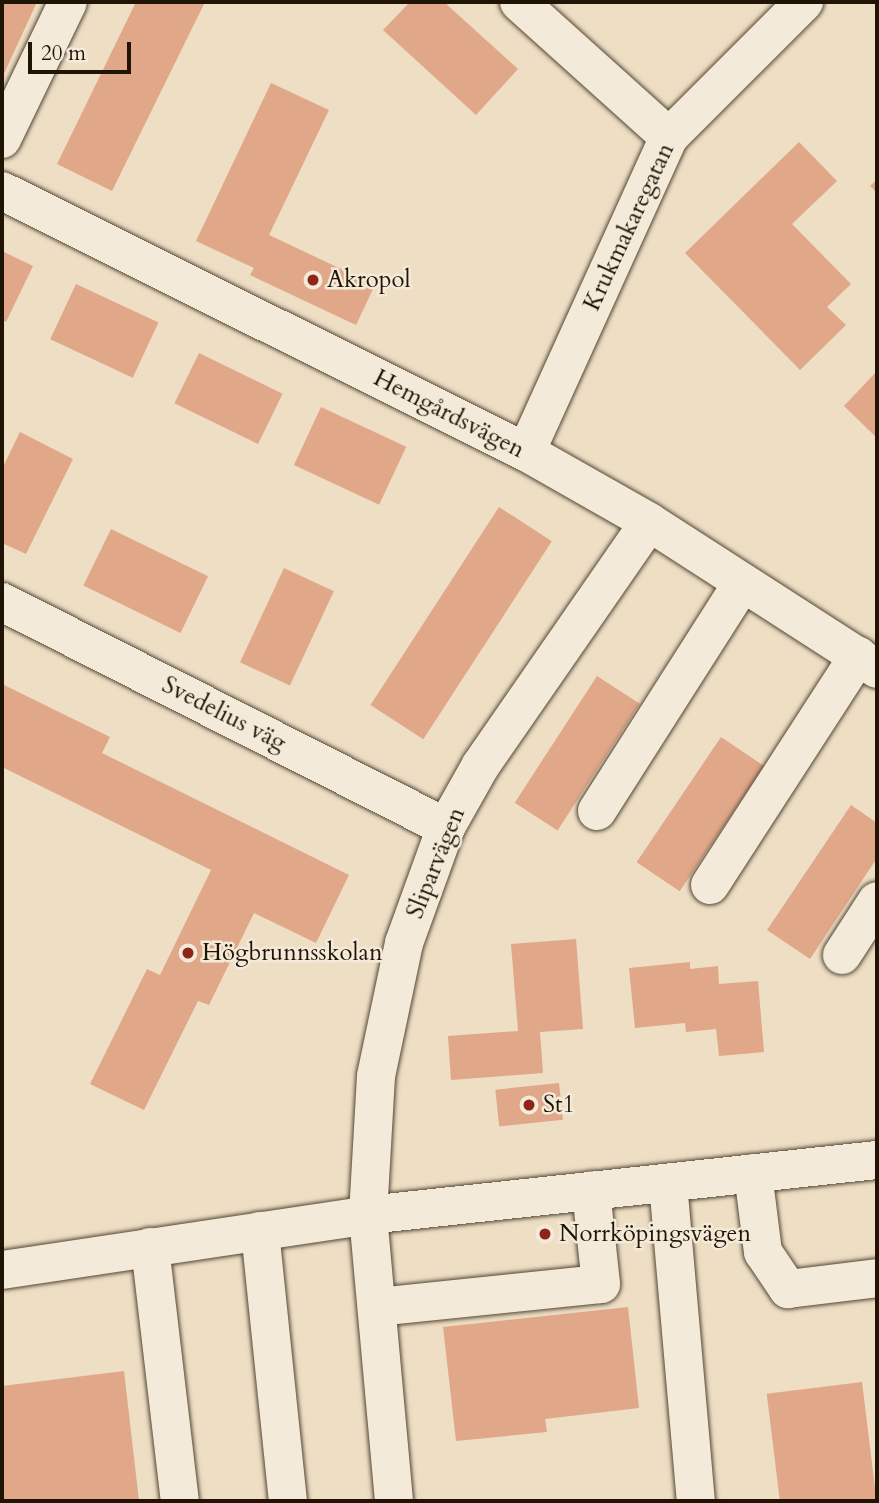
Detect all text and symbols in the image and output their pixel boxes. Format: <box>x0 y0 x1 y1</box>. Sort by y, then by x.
scale bar <box>32 28 135 72</box>
text: 20 m <box>41 39 86 68</box>
street label: Krukmakaregatan <box>578 139 680 315</box>
place label: Akropol <box>327 266 410 294</box>
marker: Akropol <box>305 272 321 288</box>
street label: Hemgårdsvägen <box>369 364 529 464</box>
street label: Svedelius väg <box>157 670 291 758</box>
street label: Sliparvägen <box>401 803 471 923</box>
place label: Högbrunnsskolan <box>202 939 383 967</box>
marker: Högbrunnsskolan <box>180 945 196 961</box>
place label: St1 <box>543 1091 575 1119</box>
marker: St1 <box>521 1097 537 1113</box>
place label: Norrköpingsvägen <box>559 1220 751 1248</box>
marker: Norrköpingsvägen <box>537 1226 553 1242</box>

